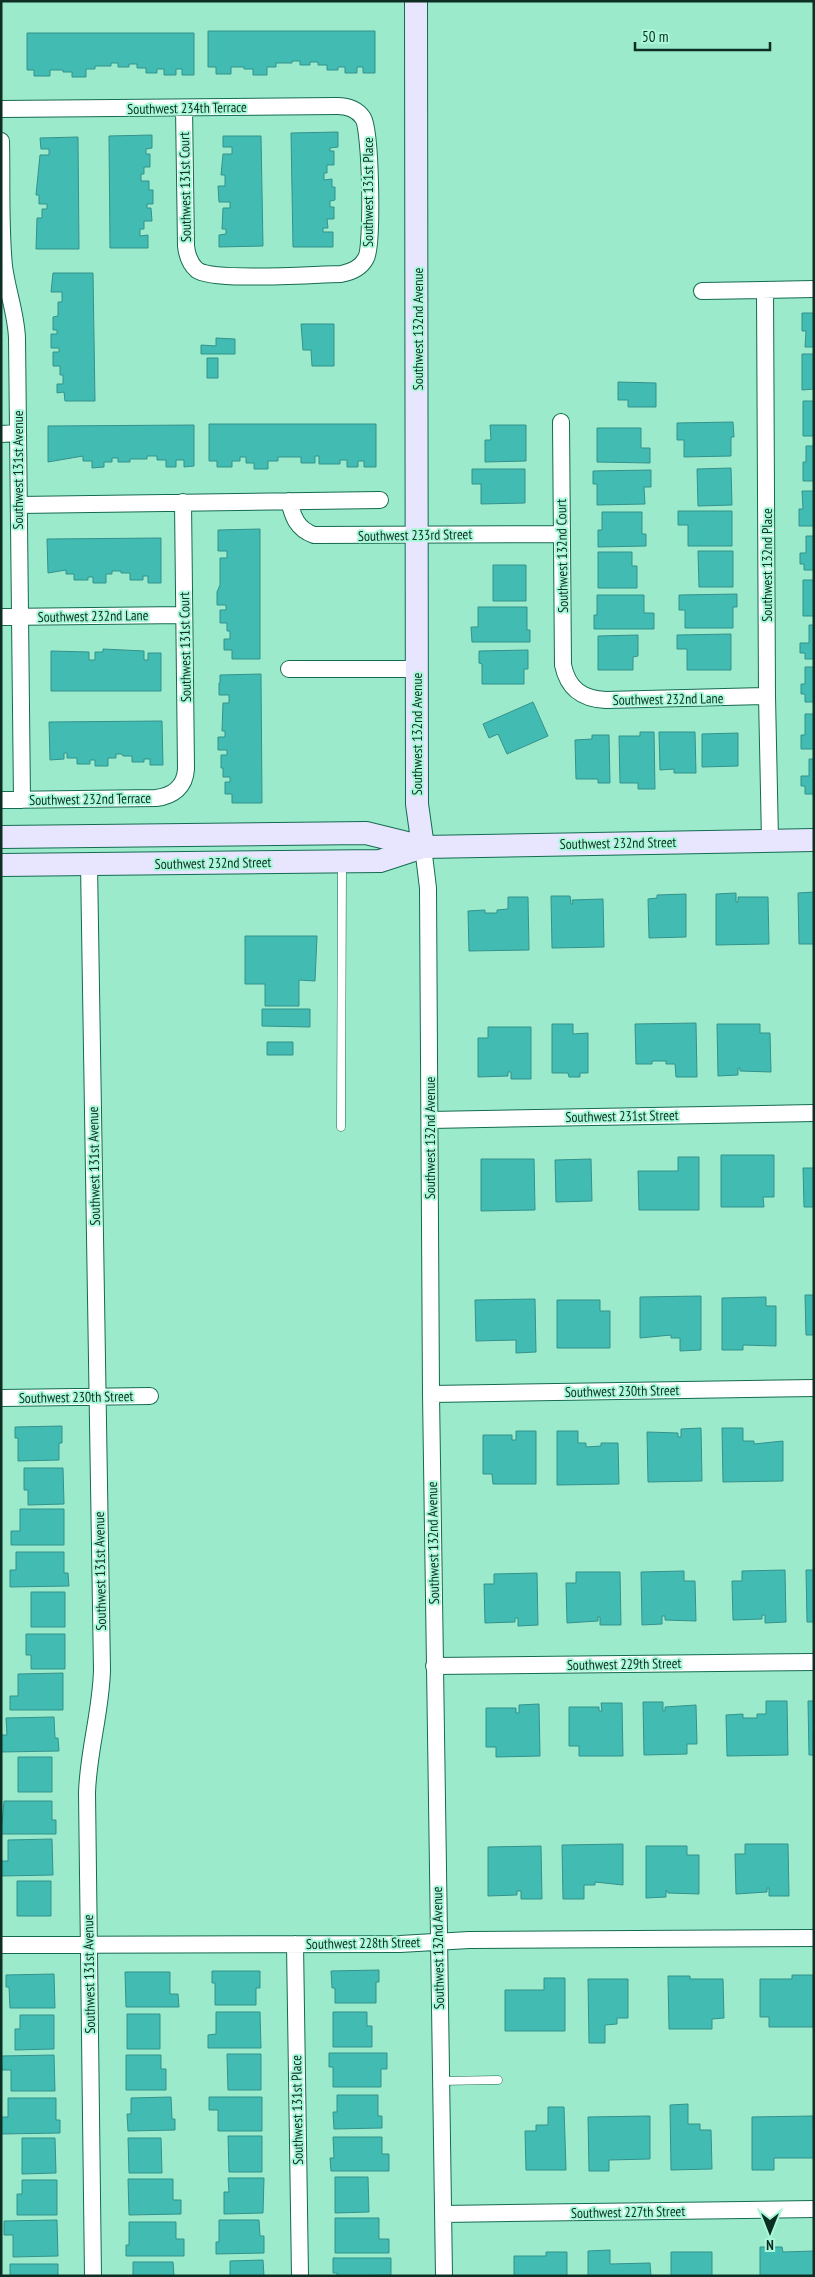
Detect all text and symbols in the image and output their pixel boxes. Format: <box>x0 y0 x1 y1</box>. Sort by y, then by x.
scale bar <box>635 20 770 52</box>
text: 50 m <box>642 27 668 46</box>
street label: Southwest 234th Terrace <box>127 98 247 118</box>
street label: Southwest 131st Court <box>175 132 195 242</box>
street label: Southwest 131st Place <box>359 137 377 247</box>
street label: Southwest 132nd Avenue <box>409 267 427 390</box>
street label: Southwest 131st Avenue <box>9 410 27 530</box>
street label: Southwest 132nd Court <box>552 499 572 613</box>
street label: Southwest 132nd Place <box>758 508 776 622</box>
street label: Southwest 233rd Street <box>358 525 472 545</box>
street label: Southwest 131st Court <box>175 592 195 702</box>
street label: Southwest 232nd Lane <box>37 606 149 626</box>
street label: Southwest 132nd Avenue <box>408 672 426 795</box>
street label: Southwest 232nd Lane <box>612 689 724 709</box>
street label: Southwest 232nd Terrace <box>29 789 151 809</box>
street label: Southwest 232nd Street <box>560 833 677 853</box>
street label: Southwest 232nd Street <box>155 853 272 873</box>
street label: Southwest 132nd Avenue <box>421 1076 439 1199</box>
street label: Southwest 131st Avenue <box>84 1106 104 1226</box>
street label: Southwest 231st Street <box>565 1106 679 1126</box>
street label: Southwest 230th Street <box>565 1381 680 1401</box>
street label: Southwest 230th Street <box>19 1387 134 1407</box>
street label: Southwest 132nd Avenue <box>423 1481 443 1604</box>
street label: Southwest 131st Avenue <box>90 1511 110 1631</box>
street label: Southwest 229th Street <box>567 1654 682 1674</box>
street label: Southwest 132nd Avenue <box>428 1886 448 2009</box>
street label: Southwest 131st Avenue <box>79 1914 99 2034</box>
street label: Southwest 228th Street <box>306 1933 421 1953</box>
street label: Southwest 131st Place <box>287 2055 307 2165</box>
street label: Southwest 227th Street <box>571 2202 685 2222</box>
north arrow <box>745 2207 795 2257</box>
text: N <box>766 2236 774 2254</box>

